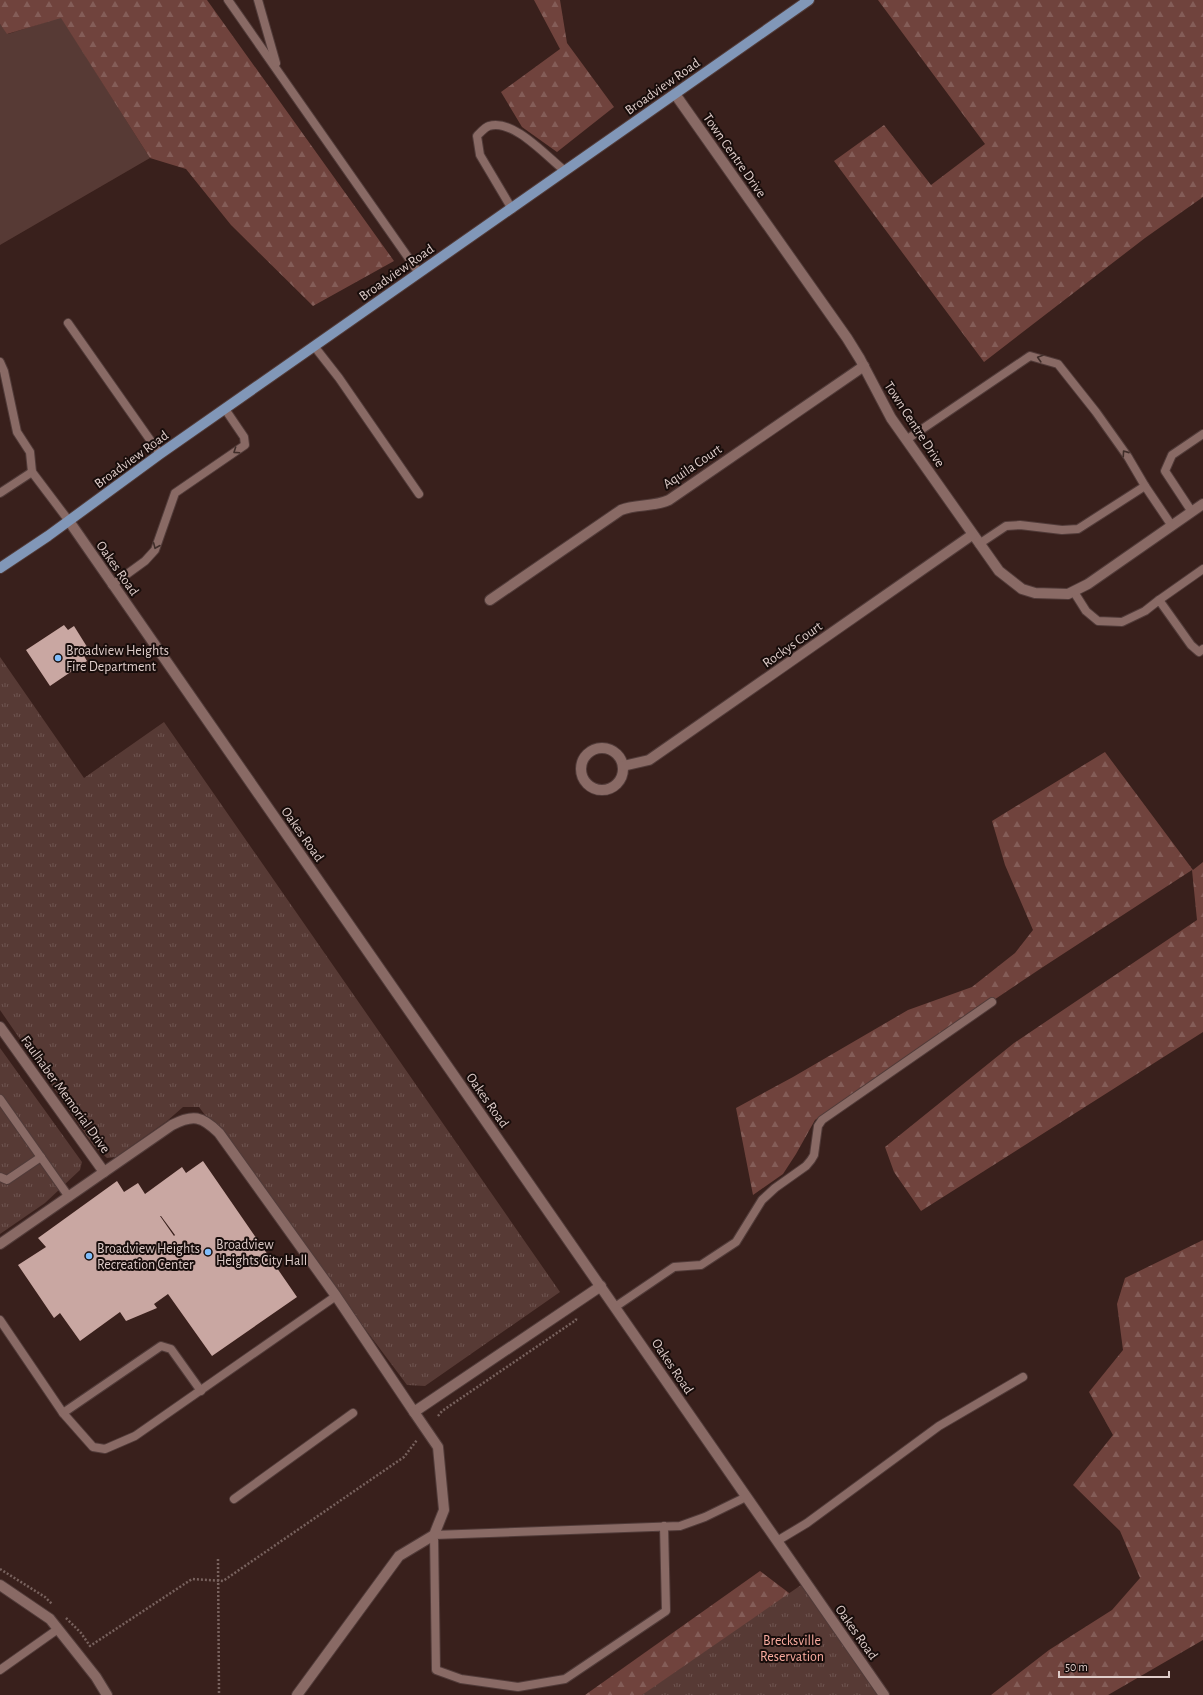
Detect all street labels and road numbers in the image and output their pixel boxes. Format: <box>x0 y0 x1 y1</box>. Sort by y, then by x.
street label: Broadview Road <box>623 56 703 118</box>
street label: Town Centre Drive <box>700 111 768 200</box>
street label: Broadview Road <box>357 242 437 304</box>
street label: Town Centre Drive <box>881 379 947 470</box>
street label: Broadview Road <box>92 428 171 491</box>
street label: Aquila Court <box>661 442 725 492</box>
street label: Oakes Road <box>93 539 141 599</box>
street label: Rockys Court <box>760 619 825 670</box>
street label: Oakes Road <box>278 805 326 865</box>
street label: Faulhaber Memorial Drive <box>18 1033 112 1156</box>
street label: Oakes Road <box>463 1071 511 1131</box>
street label: Oakes Road <box>649 1336 696 1397</box>
street label: Oakes Road <box>832 1603 880 1663</box>

